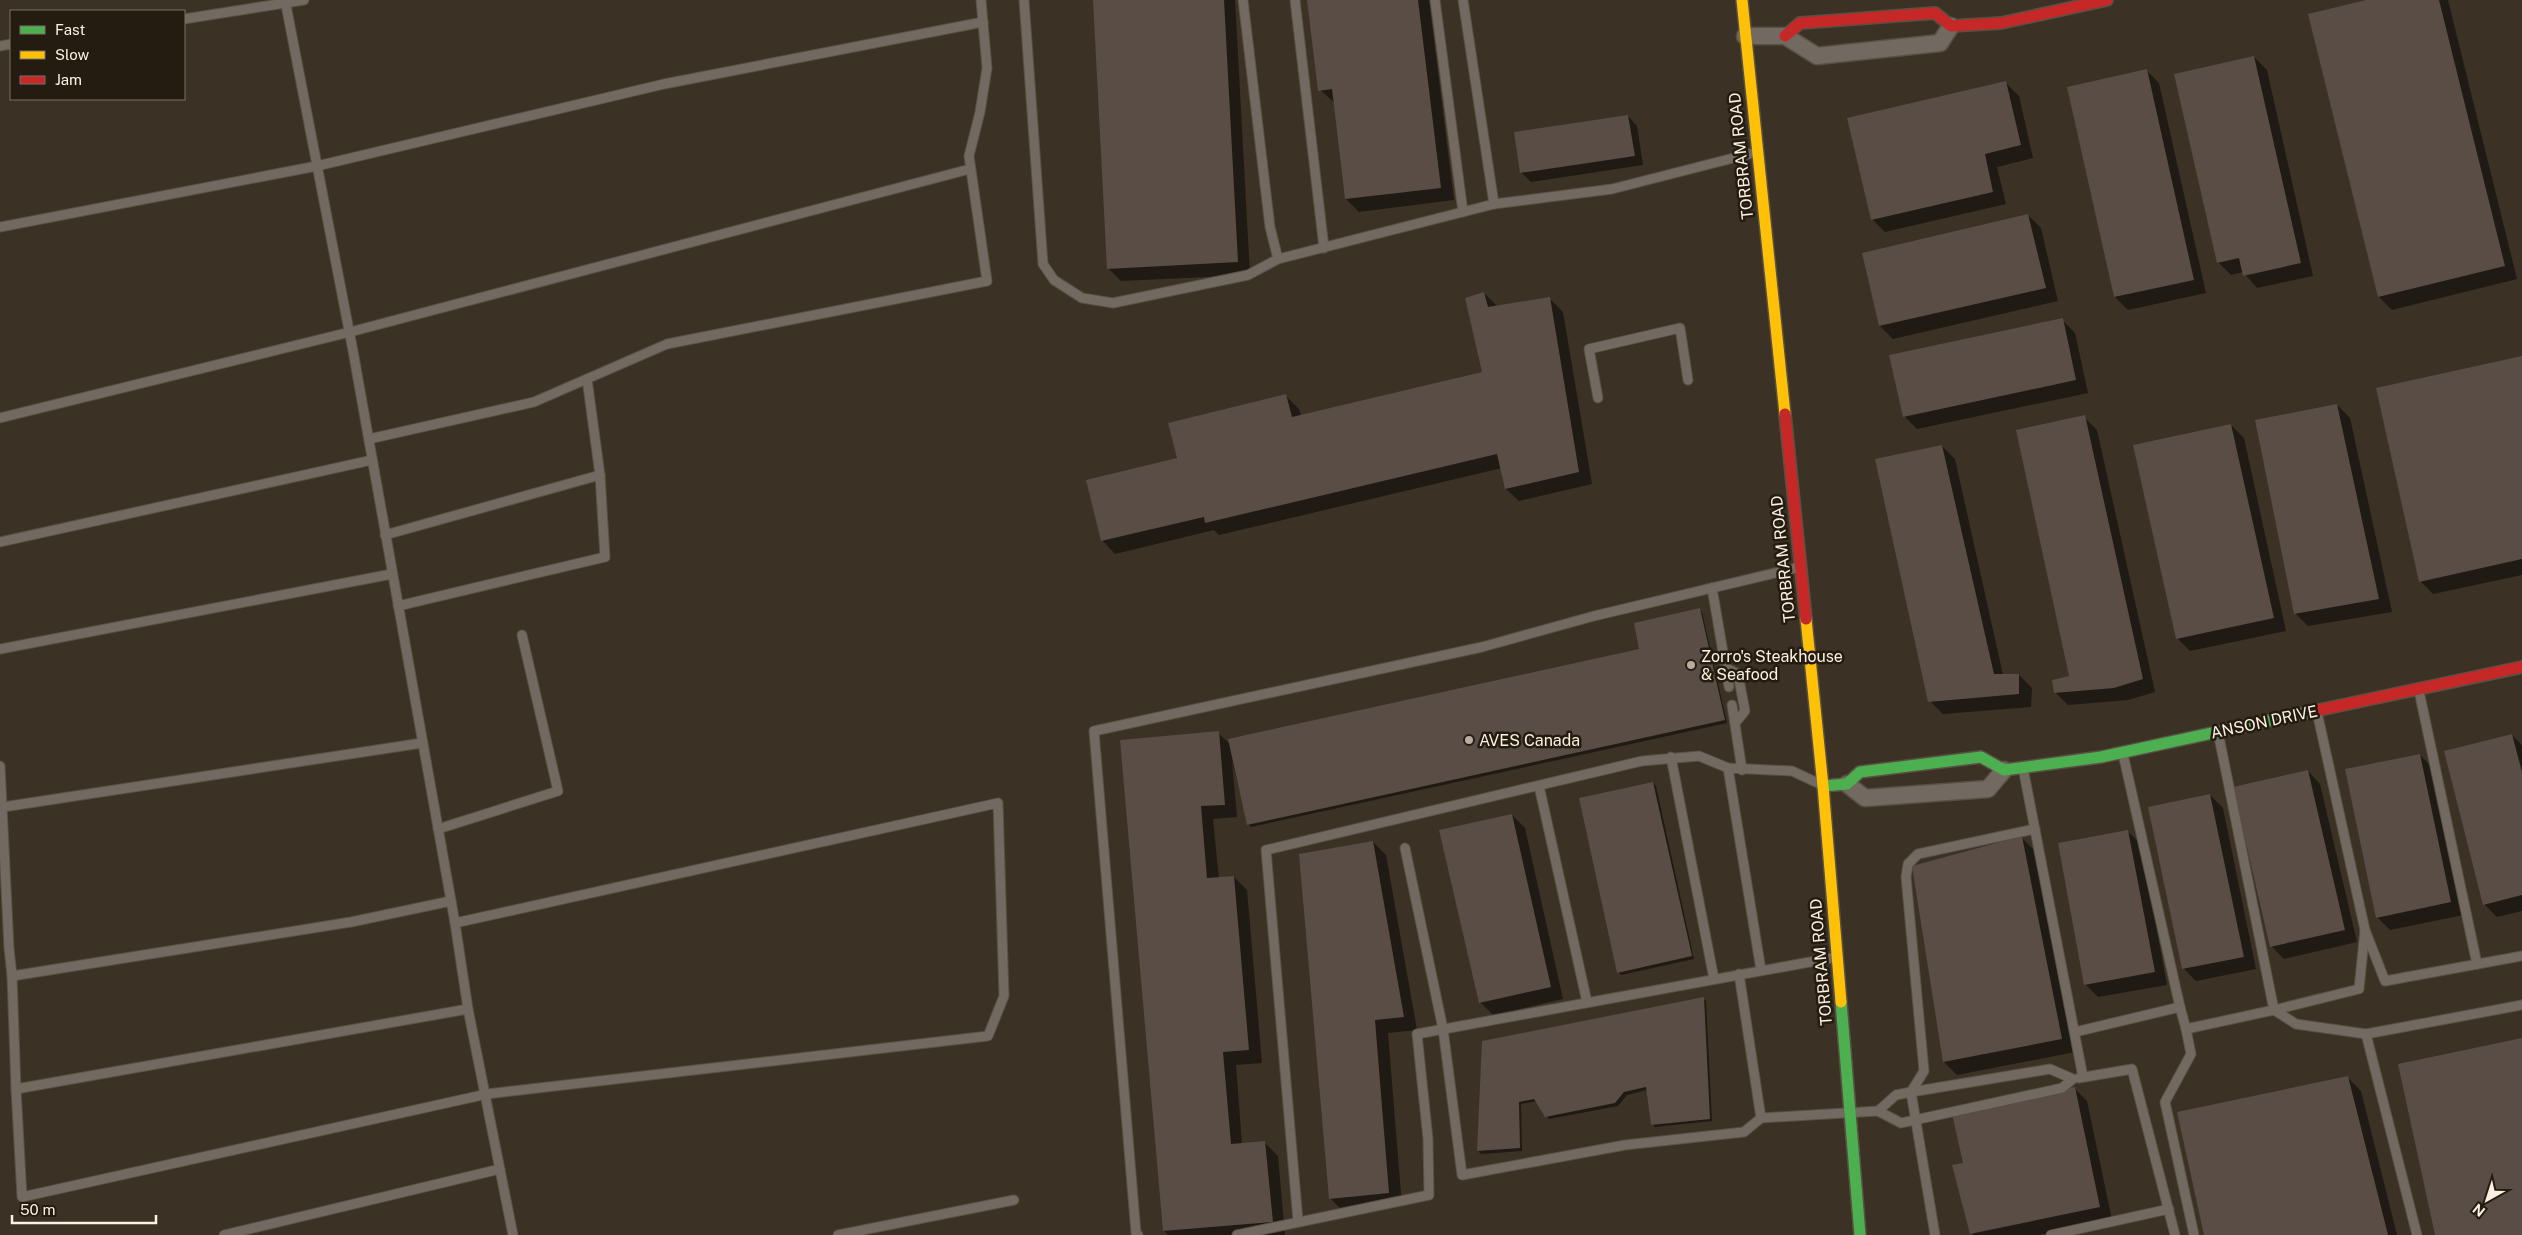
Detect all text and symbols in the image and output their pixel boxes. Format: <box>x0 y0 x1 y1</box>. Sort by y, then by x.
legend <box>10 10 185 100</box>
text: Fast <box>55 21 85 38</box>
text: Slow <box>55 46 90 63</box>
text: Jam <box>55 71 82 88</box>
street label: TORBRAM ROAD <box>1725 92 1757 220</box>
street label: TORBRAM ROAD <box>1767 495 1799 623</box>
place label: Zorro's Steakhouse & Seafood <box>1701 647 1843 684</box>
marker: Zorro's Steakhouse & Seafood <box>1685 659 1697 671</box>
street label: ANSON DRIVE <box>2209 701 2319 743</box>
place label: AVES Canada <box>1479 731 1580 750</box>
marker: AVES Canada <box>1463 734 1475 746</box>
street label: TORBRAM ROAD <box>1806 898 1836 1026</box>
north arrow <box>2462 1175 2512 1225</box>
scale bar <box>12 1192 156 1224</box>
text: N <box>2470 1200 2488 1220</box>
text: 50 m <box>20 1201 55 1218</box>

